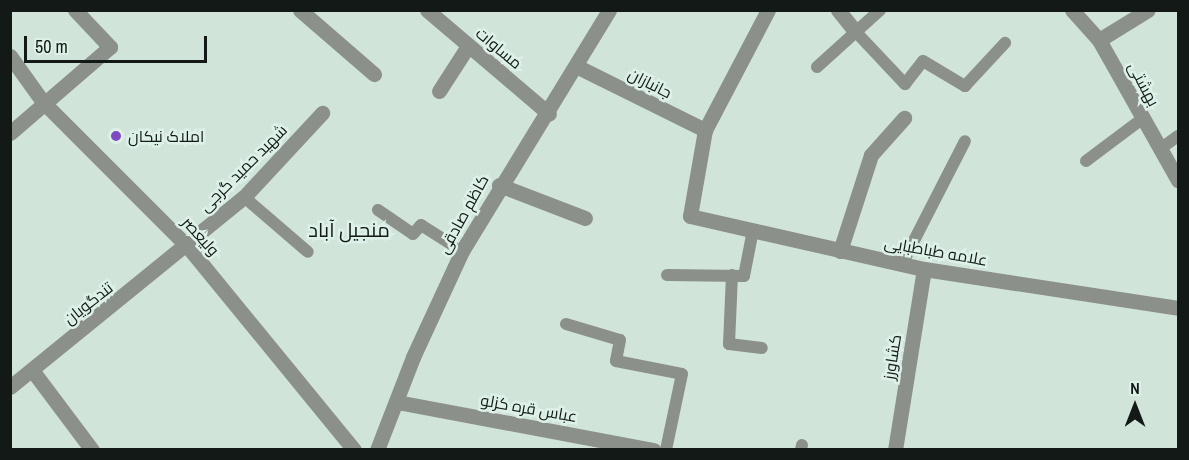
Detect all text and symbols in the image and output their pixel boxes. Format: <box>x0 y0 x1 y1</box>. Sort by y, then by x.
street label: مساوات <box>472 23 526 73</box>
scale bar <box>27 24 210 62</box>
text: 50 m <box>35 34 68 59</box>
street label: بهشتی <box>1124 59 1164 109</box>
street label: جانبازان <box>625 64 675 102</box>
street label: شهید حمید گرجی <box>195 120 291 216</box>
place label: املاک نیکان <box>128 126 204 146</box>
marker: املاک نیکان <box>109 129 123 143</box>
street label: کاظم صادقی <box>434 171 492 257</box>
street label: ولیعصر <box>179 213 223 259</box>
district label: منجیل آباد <box>308 217 390 241</box>
street label: علامه طباطبایی <box>883 232 989 270</box>
street label: تندگویان <box>60 278 116 328</box>
street label: کشاورز <box>879 333 905 381</box>
north arrow <box>1105 376 1165 436</box>
text: N <box>1130 377 1140 399</box>
street label: عباس قره کزلو <box>479 390 579 426</box>

